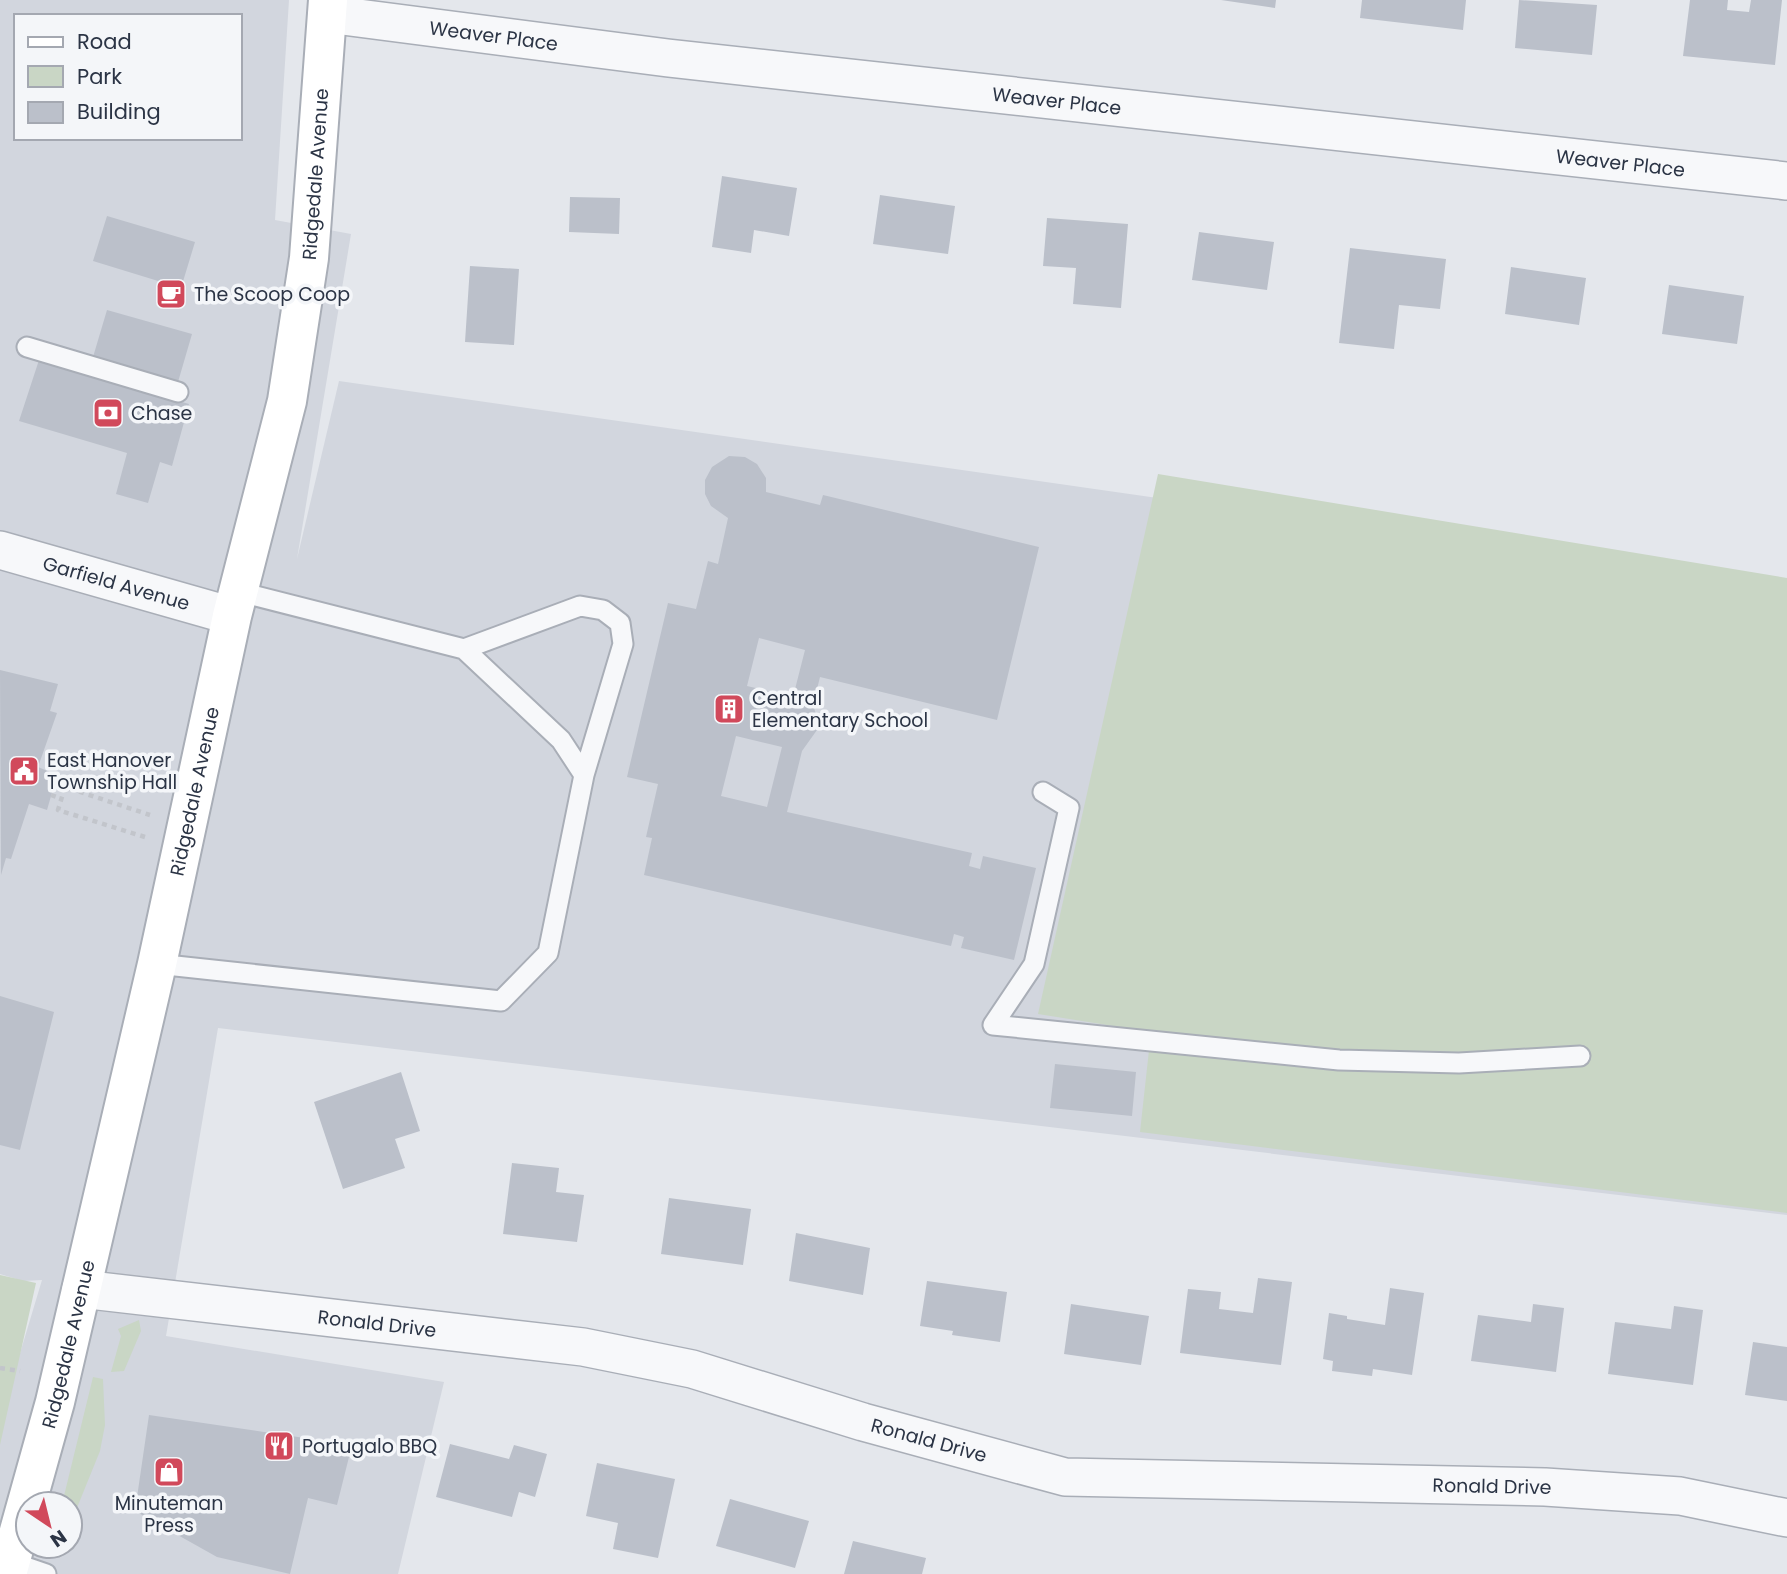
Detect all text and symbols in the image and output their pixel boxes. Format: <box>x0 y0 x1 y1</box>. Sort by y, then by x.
legend <box>14 14 242 140</box>
street label: Weaver Place <box>428 14 560 58</box>
text: Road <box>77 27 132 56</box>
text: Park <box>77 62 122 91</box>
street label: Weaver Place <box>991 81 1123 122</box>
street label: Ridgedale Avenue <box>296 87 335 261</box>
text: Building <box>77 97 161 126</box>
street label: Weaver Place <box>1554 143 1686 184</box>
cafe icon: The Scoop Coop <box>154 277 188 311</box>
place label: The Scoop Coop <box>194 281 350 308</box>
bank icon: Chase <box>91 396 125 430</box>
place label: Chase <box>131 400 192 427</box>
street label: Garfield Avenue <box>40 550 193 617</box>
place label: Central Elementary School <box>752 685 928 734</box>
building icon: Central Elementary School <box>712 692 746 726</box>
street label: Ridgedale Avenue <box>163 704 226 878</box>
place label: East Hanover Township Hall <box>47 747 177 796</box>
public building icon: East Hanover Township Hall <box>7 754 41 788</box>
street label: Ridgedale Avenue <box>35 1257 102 1432</box>
street label: Ronald Drive <box>316 1303 438 1344</box>
street label: Ronald Drive <box>868 1412 990 1469</box>
restaurant icon: Portugalo BBQ <box>262 1429 296 1463</box>
place label: Portugalo BBQ <box>302 1433 437 1460</box>
shop icon: Minuteman Press <box>152 1455 186 1489</box>
street label: Ronald Drive <box>1432 1472 1552 1501</box>
north arrow <box>14 1490 84 1560</box>
place label: Minuteman Press <box>115 1490 223 1539</box>
text: N <box>45 1523 72 1554</box>

